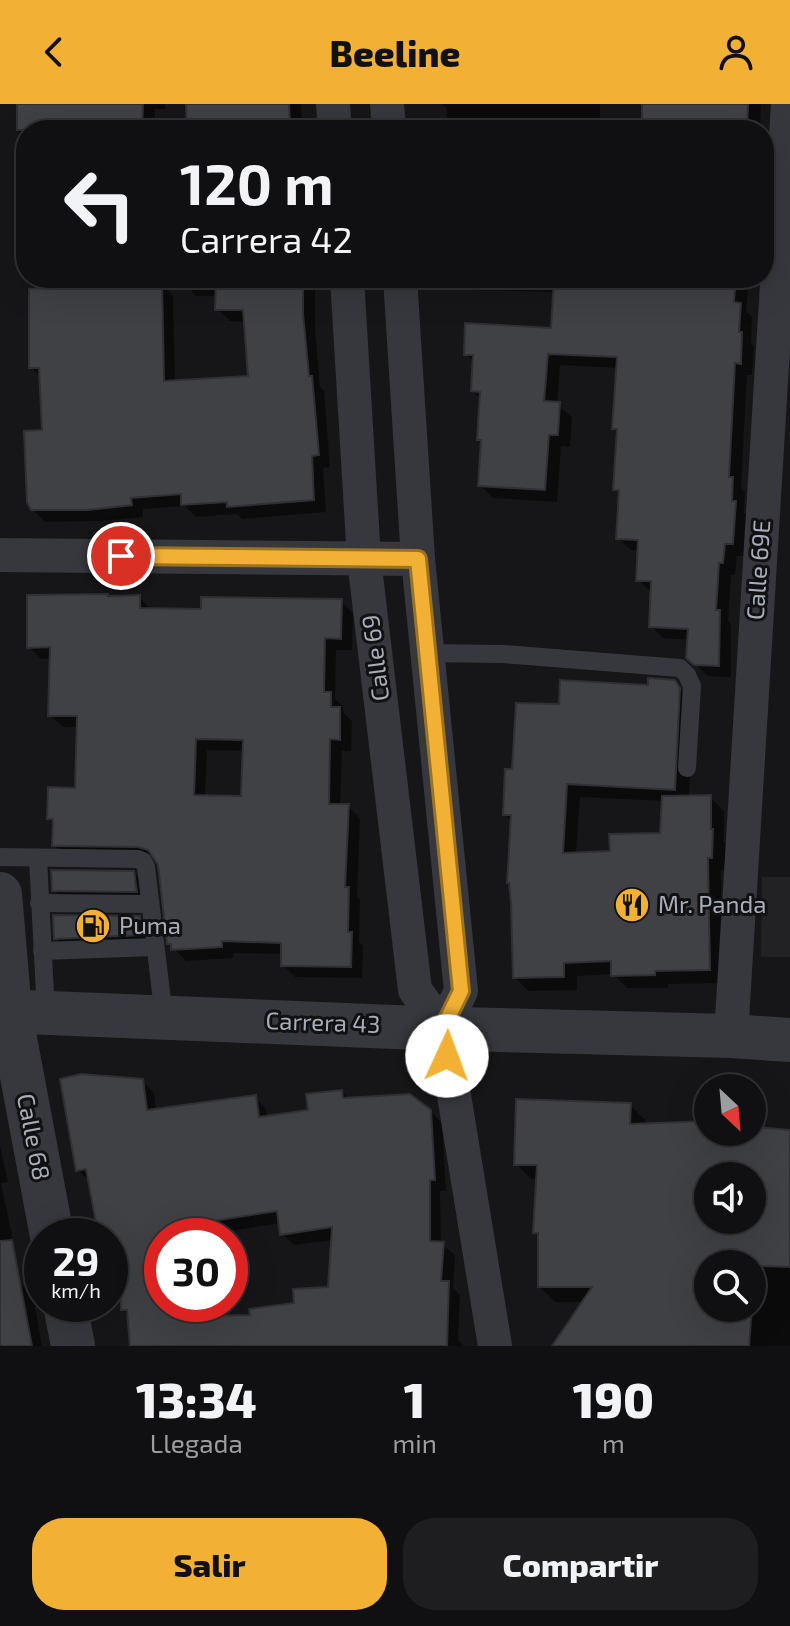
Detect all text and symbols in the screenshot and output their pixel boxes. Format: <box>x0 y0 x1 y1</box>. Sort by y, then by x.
icon: back <box>32 30 76 74</box>
icon: person <box>714 30 758 74</box>
text: Beeline <box>330 31 460 74</box>
text: 120 m <box>180 149 334 216</box>
icon: left <box>48 152 152 256</box>
text: Carrera 42 <box>180 217 353 260</box>
street label: Calle 69E <box>740 519 775 621</box>
pin <box>87 522 155 590</box>
icon: arrive <box>99 534 143 578</box>
street label: Calle 69 <box>355 613 394 703</box>
restaurant icon: Mr. Panda <box>613 886 651 924</box>
place label: Mr. Panda <box>658 889 766 918</box>
fuel station icon: Puma <box>74 907 112 945</box>
place label: Puma <box>119 910 181 939</box>
street label: Carrera 43 <box>265 1005 381 1038</box>
position arrow <box>405 1014 489 1098</box>
north arrow <box>694 1074 766 1146</box>
map controls <box>694 1074 766 1322</box>
street label: Calle 68 <box>12 1091 57 1183</box>
button: sound <box>694 1162 766 1234</box>
speed limit sign: 30 <box>144 1218 248 1322</box>
text: 29 <box>53 1236 99 1284</box>
button: search <box>694 1250 766 1322</box>
text: km/h <box>51 1278 101 1302</box>
text: 13:34 <box>136 1370 257 1428</box>
text: 1 <box>404 1370 425 1428</box>
text: 190 <box>573 1370 654 1428</box>
text: Llegada <box>150 1427 243 1458</box>
text: min <box>392 1427 437 1458</box>
text: m <box>602 1427 625 1458</box>
button: Salir <box>32 1518 387 1610</box>
button: Compartir <box>403 1518 758 1610</box>

